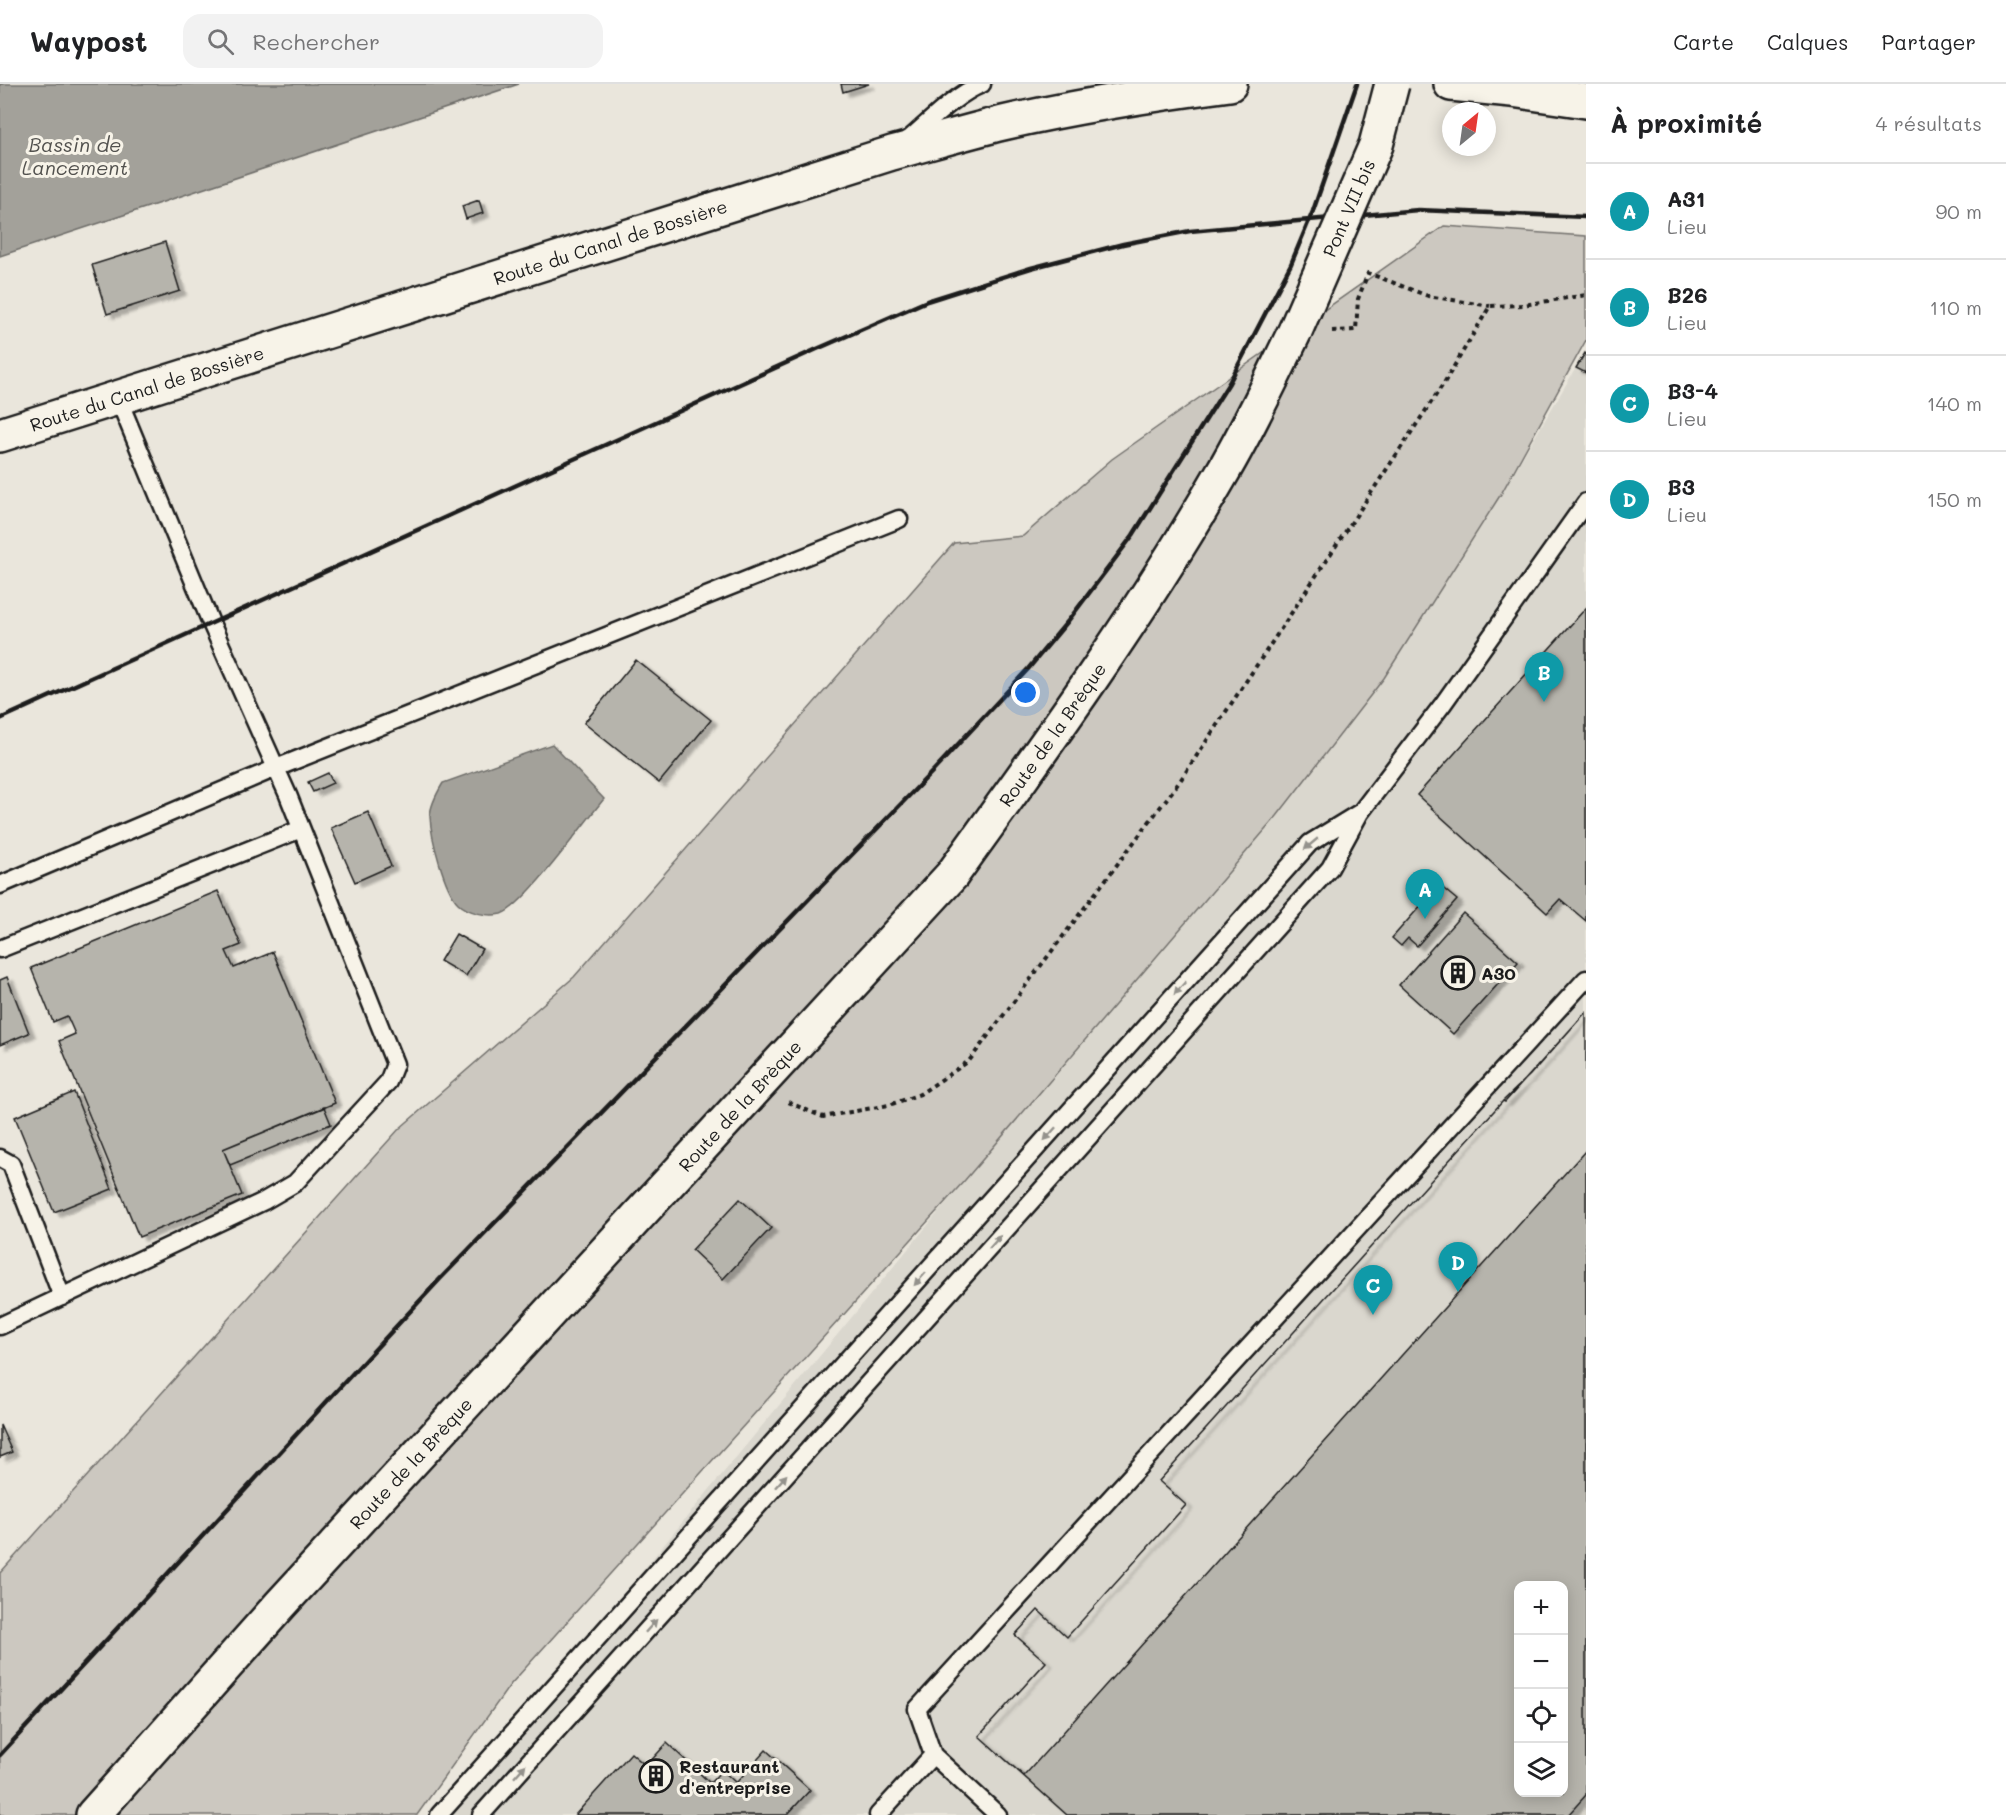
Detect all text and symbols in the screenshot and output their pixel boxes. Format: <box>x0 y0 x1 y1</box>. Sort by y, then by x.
search box <box>183 14 603 68</box>
text: Waypost <box>30 23 147 59</box>
icon: search <box>204 25 237 58</box>
text: Rechercher <box>252 27 380 56</box>
text: Carte <box>1673 28 1734 55</box>
text: Calques <box>1767 28 1849 55</box>
text: Partager <box>1882 28 1976 55</box>
north arrow <box>1442 102 1496 156</box>
text: À proximité <box>1610 106 1762 140</box>
text: 4 résultats <box>1876 110 1982 136</box>
water label: Bassin de Lancement <box>22 131 128 180</box>
street label: Pont VII bis <box>1317 155 1380 261</box>
text: A31 <box>1667 184 1705 213</box>
street label: Route du Canal de Bossière <box>490 194 730 290</box>
text: A <box>1623 198 1636 224</box>
text: 90 m <box>1936 198 1982 224</box>
text: Lieu <box>1667 213 1707 239</box>
text: B26 <box>1667 280 1707 309</box>
text: B <box>1623 294 1636 320</box>
text: 110 m <box>1929 294 1982 320</box>
text: Lieu <box>1667 309 1707 335</box>
street label: Route du Canal de Bossière <box>27 340 267 437</box>
text: B3-4 <box>1667 376 1718 405</box>
text: C <box>1622 390 1637 416</box>
text: 140 m <box>1927 390 1982 416</box>
text: Lieu <box>1667 405 1707 431</box>
text: B3 <box>1667 472 1695 501</box>
text: D <box>1622 486 1637 512</box>
text: 150 m <box>1927 486 1982 512</box>
text: Lieu <box>1667 501 1707 527</box>
pin: B <box>1524 652 1564 702</box>
street label: Route de la Brèque <box>993 658 1111 811</box>
your location <box>1011 678 1040 707</box>
one-way arrow <box>1303 838 1319 851</box>
pin: A <box>1406 870 1444 919</box>
building icon: A30 <box>1440 955 1476 991</box>
place label: A30 <box>1481 961 1516 985</box>
one-way arrow <box>1173 981 1187 996</box>
street label: Route de la Brèque <box>673 1035 806 1177</box>
one-way arrow <box>1044 1126 1057 1141</box>
one-way arrow <box>988 1235 1001 1250</box>
pin: D <box>1438 1242 1478 1292</box>
pin: C <box>1354 1266 1392 1315</box>
one-way arrow <box>914 1271 927 1286</box>
street label: Route de la Brèque <box>344 1392 477 1534</box>
one-way arrow <box>774 1474 787 1489</box>
map controls <box>1514 1581 1568 1797</box>
button: + <box>1514 1581 1568 1635</box>
one-way arrow <box>643 1619 657 1633</box>
button: − <box>1514 1635 1568 1689</box>
button: locate <box>1514 1689 1568 1743</box>
button: layers <box>1514 1743 1568 1797</box>
place label: Restaurant d'entreprise <box>679 1754 791 1799</box>
building icon: Restaurant d'entreprise <box>638 1758 674 1794</box>
one-way arrow <box>513 1764 527 1779</box>

